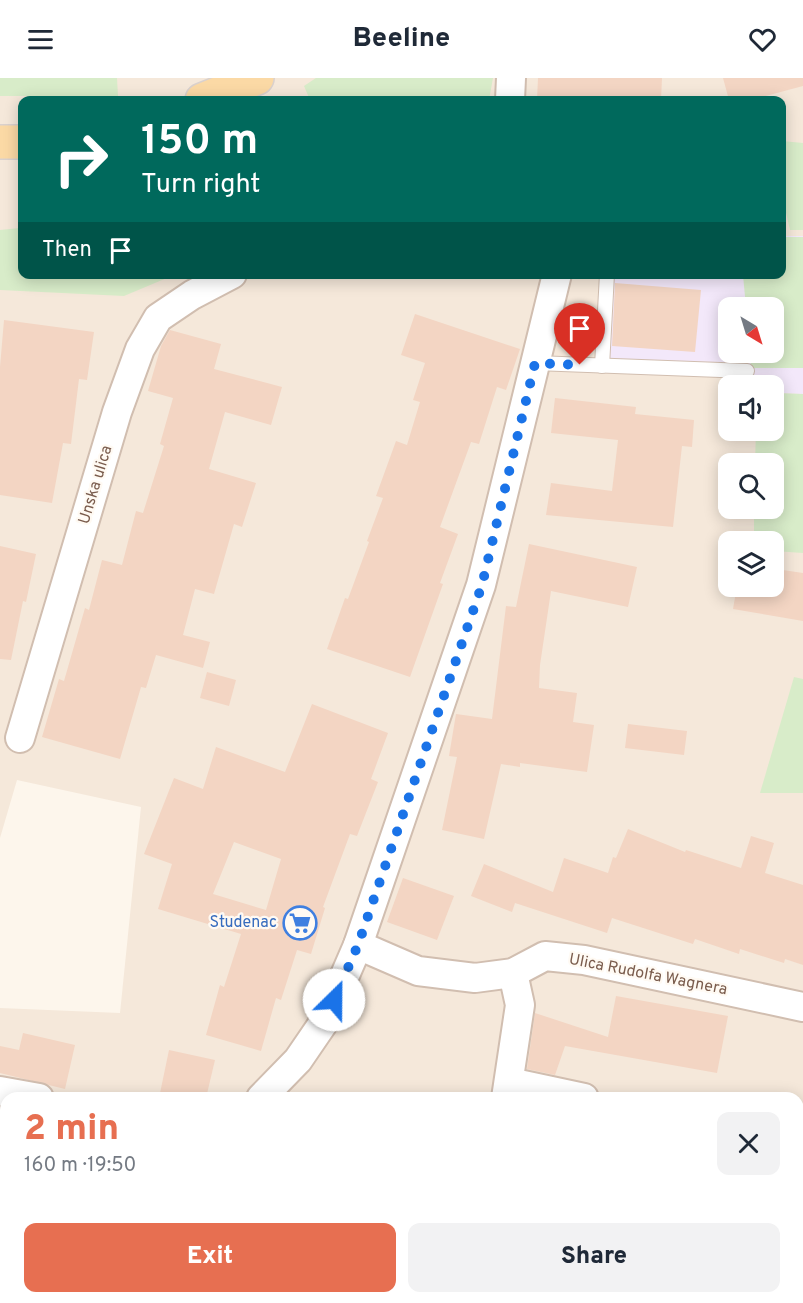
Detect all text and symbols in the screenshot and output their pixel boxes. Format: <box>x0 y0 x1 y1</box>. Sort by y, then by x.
text: Beeline <box>353 22 450 56</box>
icon: menu <box>24 23 57 56</box>
icon: heart <box>746 23 779 56</box>
text: 150 m <box>141 116 258 169</box>
icon: right <box>42 120 120 198</box>
text: Turn right <box>141 168 260 202</box>
icon: arrive <box>104 234 137 267</box>
text: Then <box>42 237 92 264</box>
north arrow <box>718 297 784 363</box>
map controls <box>718 297 784 597</box>
pin <box>554 303 605 365</box>
icon: arrive <box>563 312 596 345</box>
button: sound <box>718 375 784 441</box>
street label: Unska ulica <box>75 443 117 527</box>
button: search <box>718 453 784 519</box>
button: layers <box>718 531 784 597</box>
supermarket icon: Studenac <box>282 905 318 941</box>
place label: Studenac <box>209 913 277 933</box>
street label: Ulica Rudolfa Wagnera <box>567 950 729 1000</box>
position arrow <box>302 968 366 1032</box>
text: 2 min <box>24 1107 119 1153</box>
button: close <box>717 1112 780 1175</box>
text: 160 m · 19:50 <box>24 1153 136 1179</box>
button: Exit <box>24 1223 396 1292</box>
button: Share <box>408 1223 780 1292</box>

